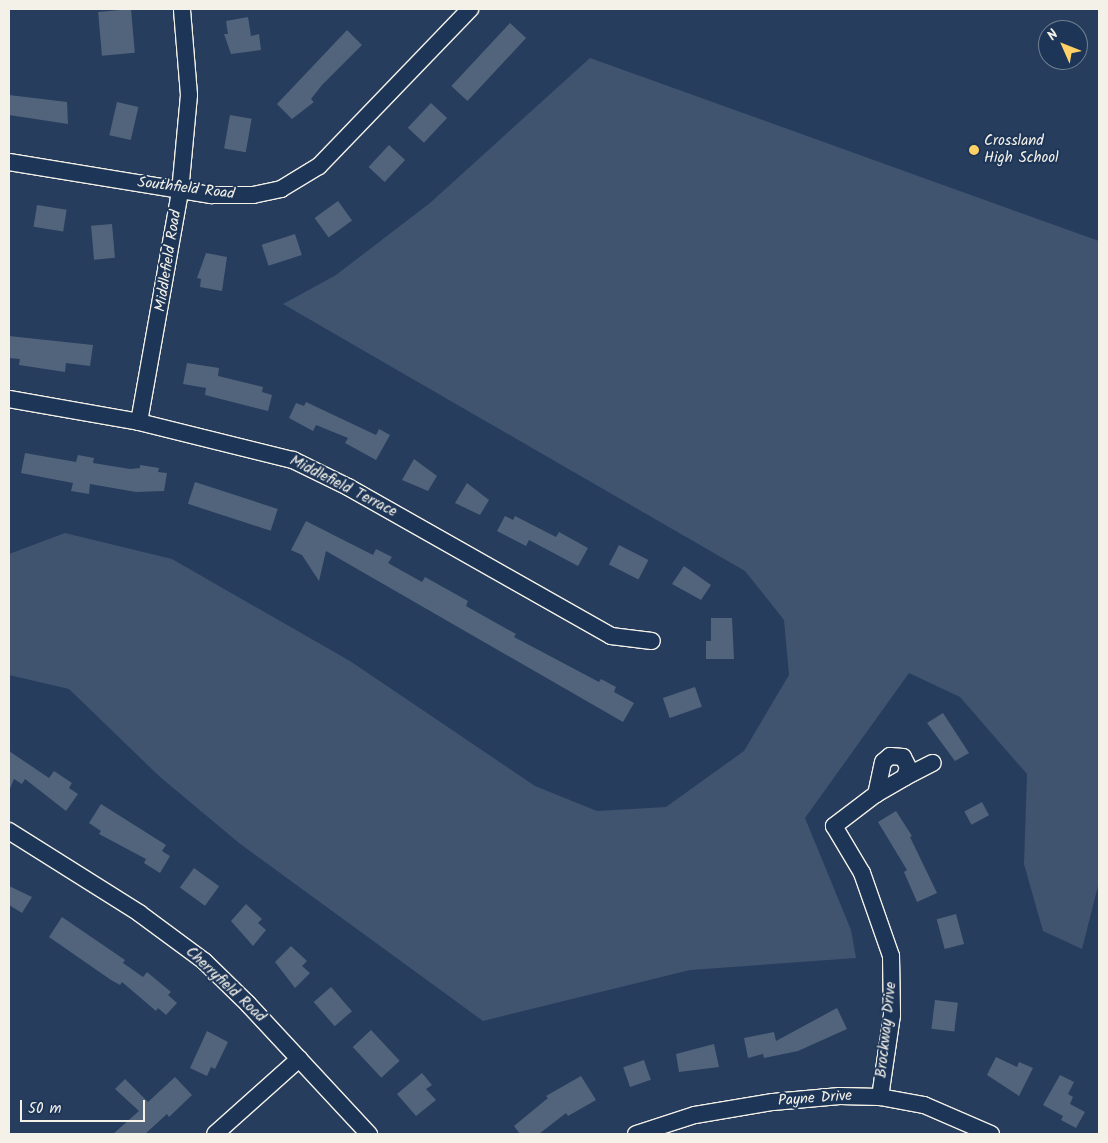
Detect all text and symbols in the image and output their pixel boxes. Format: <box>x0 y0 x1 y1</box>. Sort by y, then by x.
north arrow <box>1038 20 1088 70</box>
text: N <box>1042 24 1064 46</box>
place label: Crossland High School <box>984 132 1059 167</box>
marker: Crossland High School <box>968 144 980 156</box>
street label: Southfield Road <box>136 174 236 204</box>
street label: Middlefield Road <box>152 209 186 313</box>
street label: Middlefield Terrace <box>286 452 400 522</box>
street label: Cherryfield Road <box>181 943 269 1027</box>
street label: Brockway Drive <box>873 981 901 1079</box>
street label: Payne Drive <box>777 1087 853 1111</box>
scale bar <box>22 1090 148 1122</box>
text: 50 m <box>28 1097 62 1121</box>

